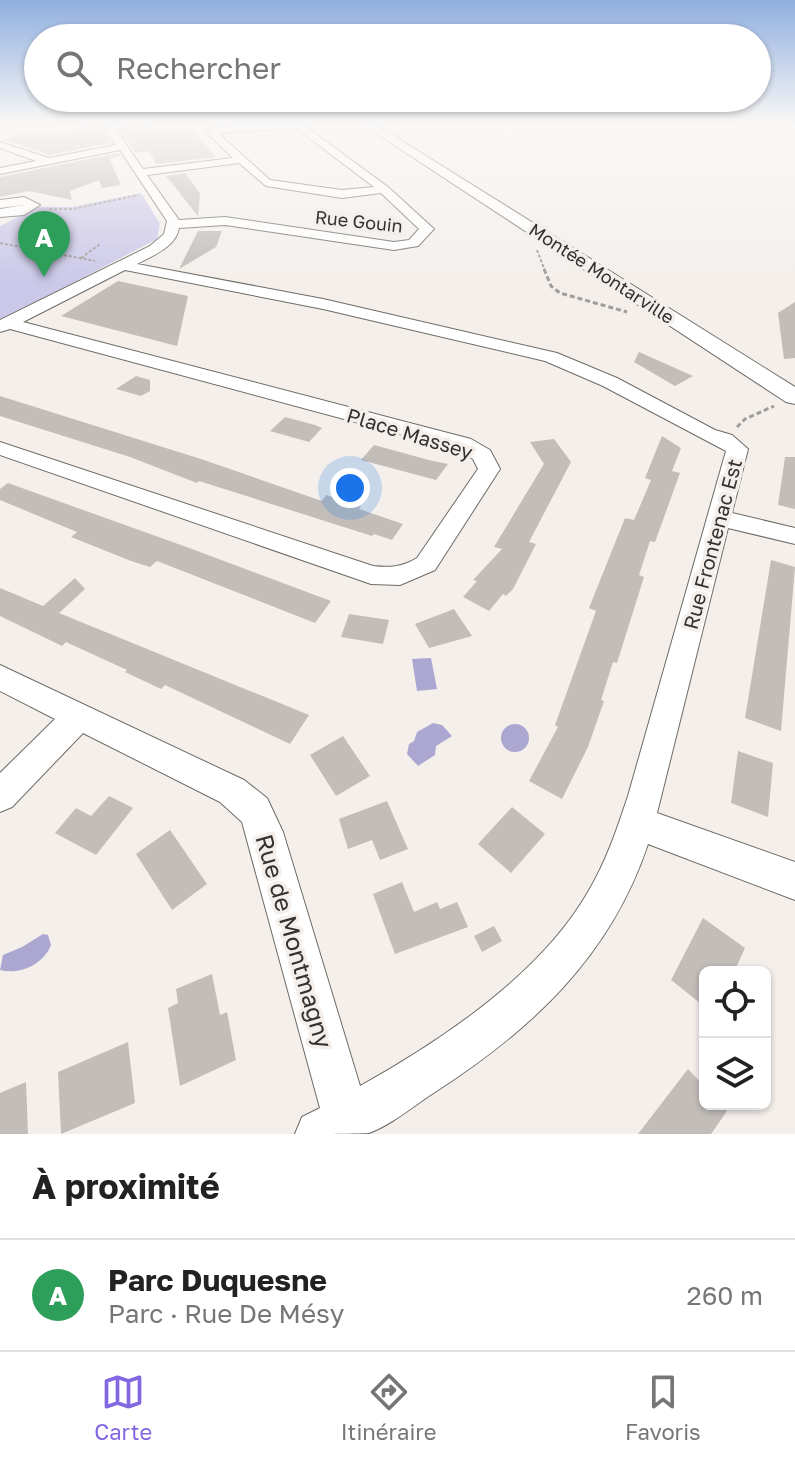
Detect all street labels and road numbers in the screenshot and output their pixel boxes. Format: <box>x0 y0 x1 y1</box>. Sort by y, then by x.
street label: Rue Gouin <box>314 205 404 237</box>
street label: Montée Montarville <box>525 218 679 328</box>
street label: Place Massey <box>344 402 476 464</box>
street label: Rue Frontenac Est <box>678 456 746 632</box>
street label: Rue de Montmagny <box>251 831 339 1051</box>

